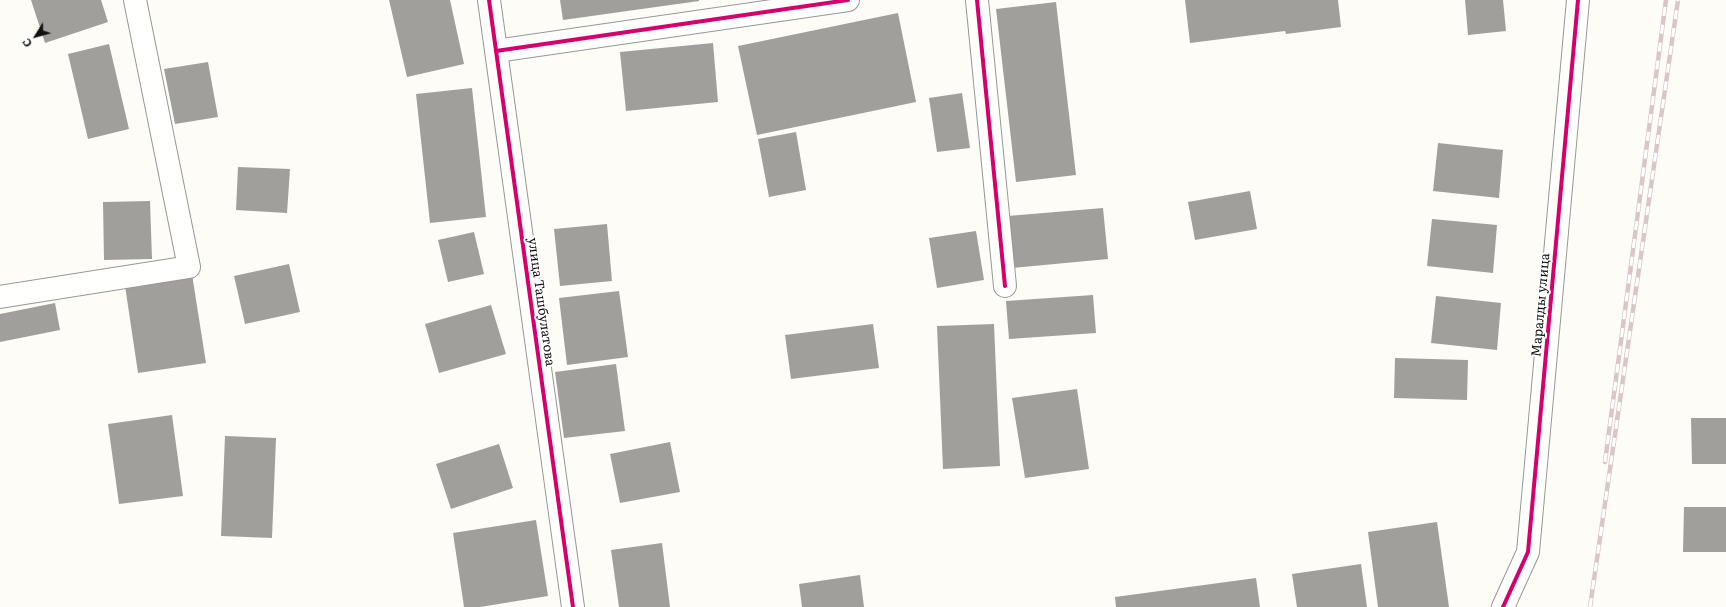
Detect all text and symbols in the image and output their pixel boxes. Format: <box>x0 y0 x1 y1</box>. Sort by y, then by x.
north arrow <box>16 16 56 56</box>
text: С <box>18 35 35 51</box>
street label: улица Ташбулатова <box>524 237 558 367</box>
street label: Маралды улица <box>1529 252 1553 358</box>

